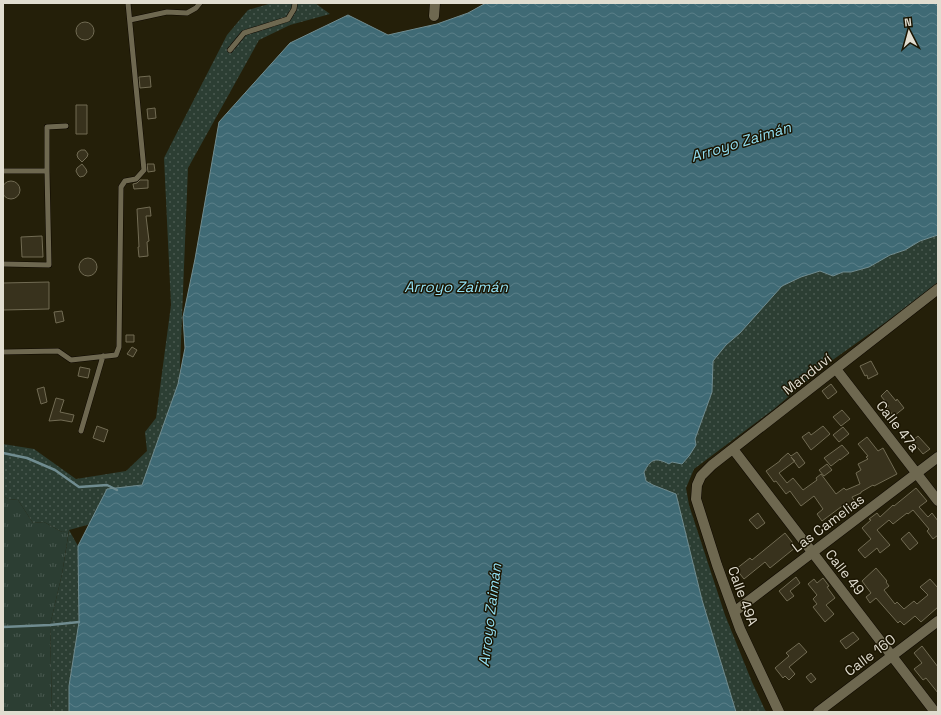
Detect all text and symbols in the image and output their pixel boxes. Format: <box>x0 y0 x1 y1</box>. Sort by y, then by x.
north arrow <box>889 12 929 52</box>
text: N <box>904 15 912 29</box>
water label: Arroyo Zaimán <box>688 117 794 166</box>
water label: Arroyo Zaimán <box>404 277 509 296</box>
street label: Manduví <box>779 349 836 399</box>
street label: Calle 47a <box>872 397 924 455</box>
street label: Las Camelias <box>788 490 868 556</box>
street label: Calle 49 <box>822 546 868 598</box>
water label: Arroyo Zaimán <box>474 562 505 668</box>
street label: Calle 49A <box>724 564 762 628</box>
street label: Calle 160 <box>841 630 899 680</box>

